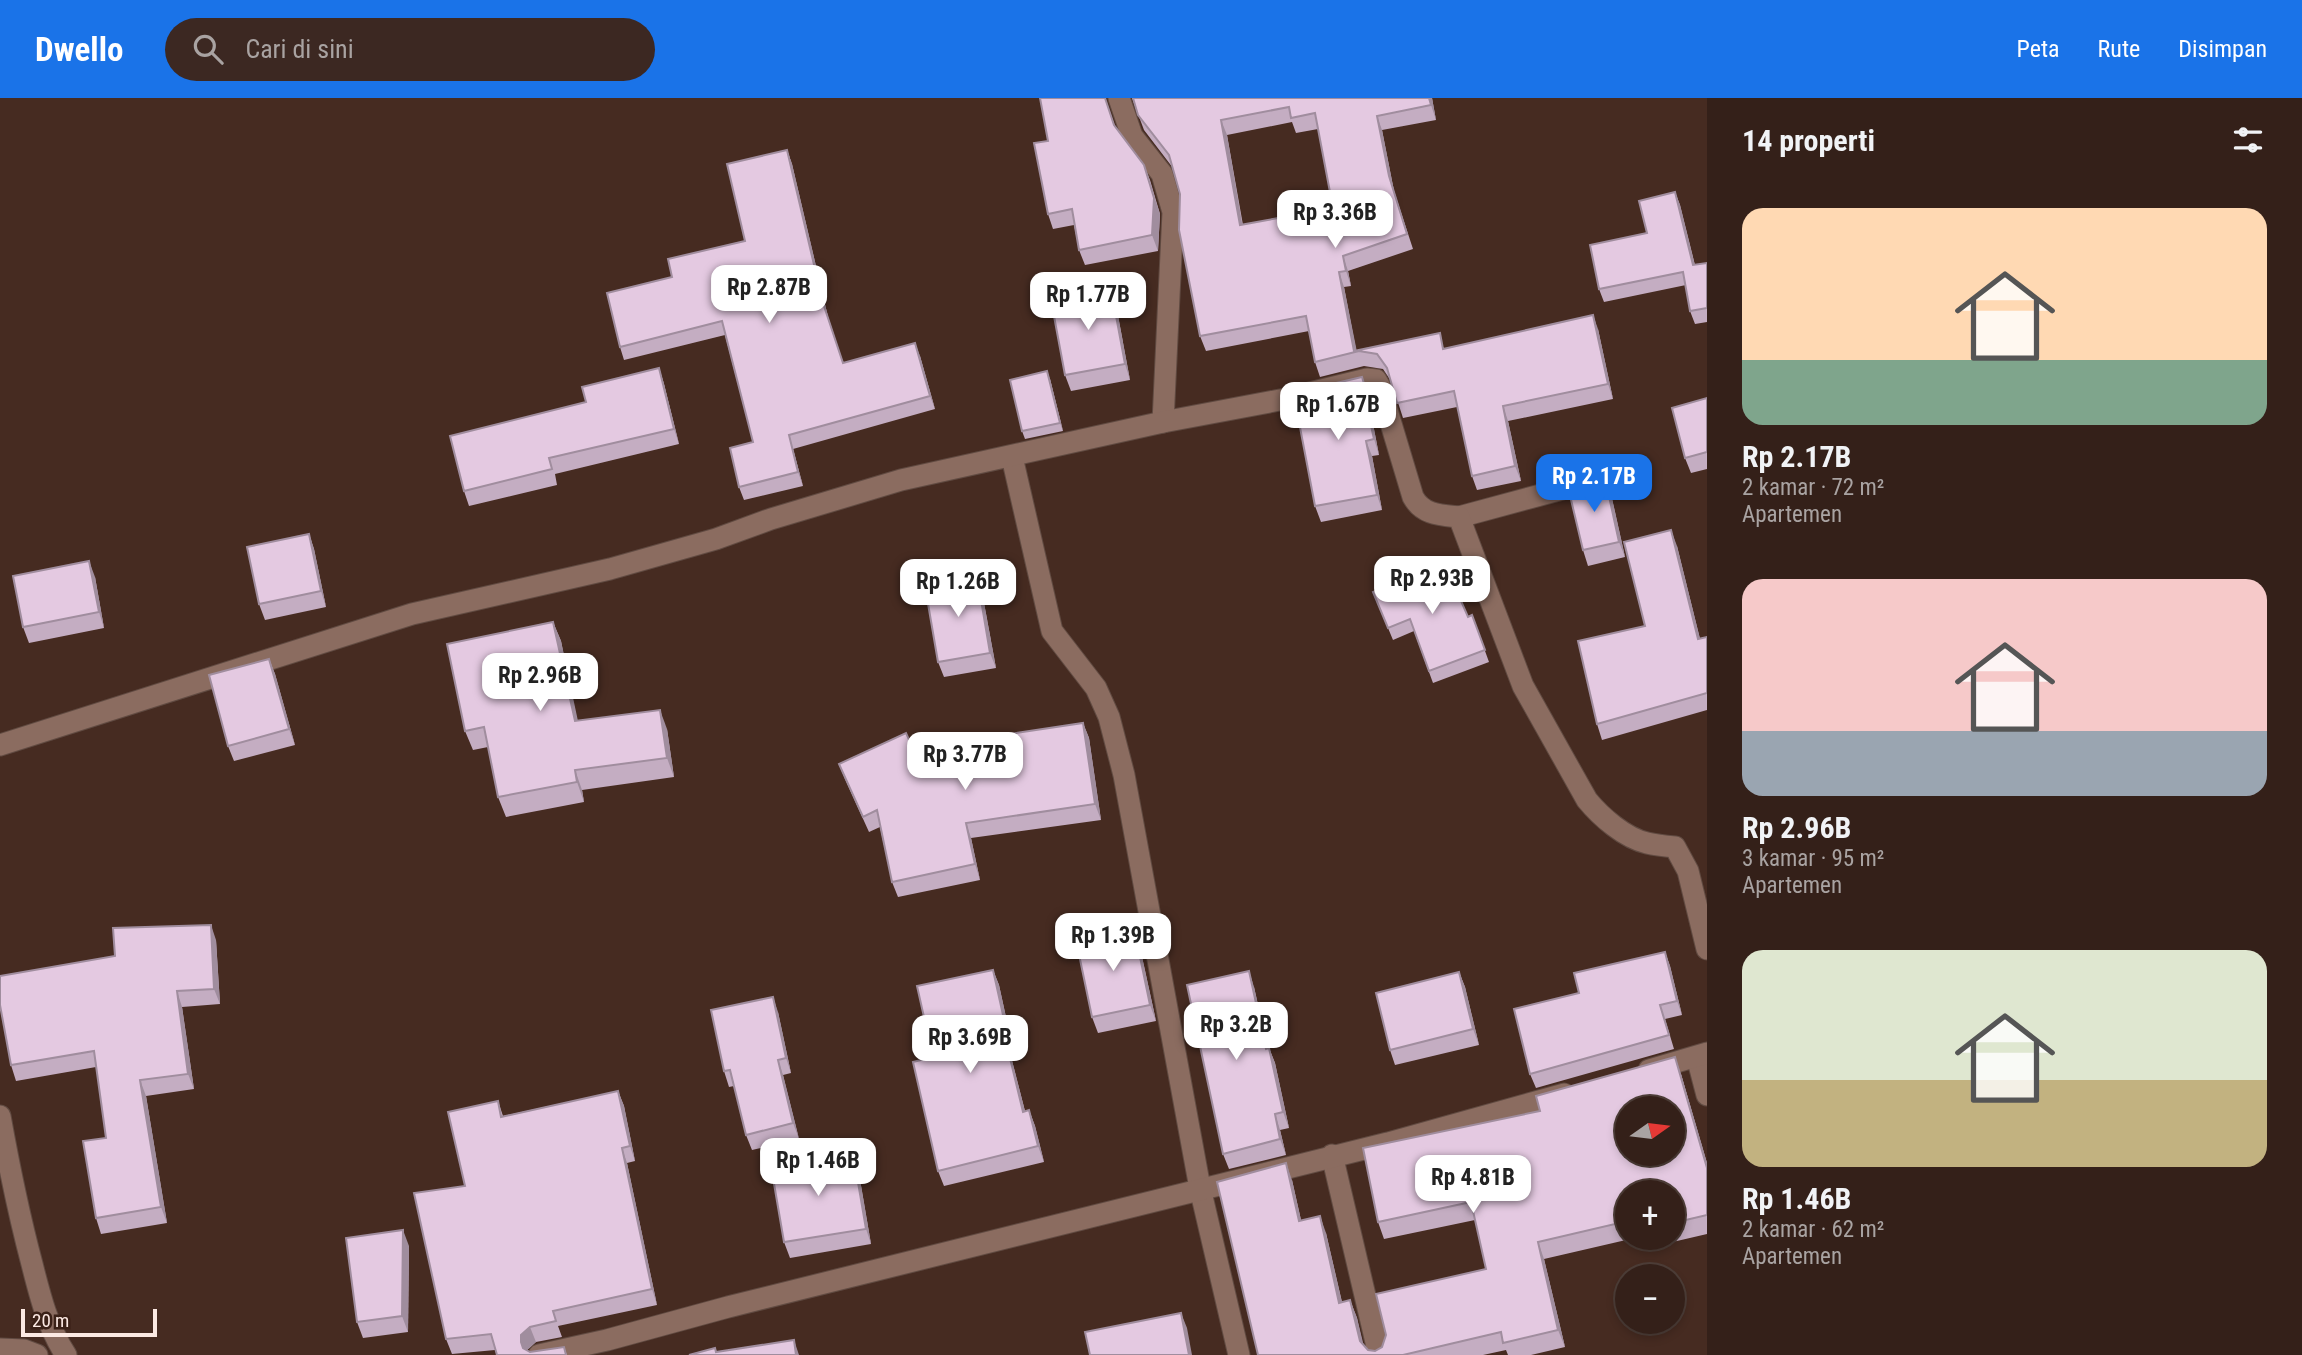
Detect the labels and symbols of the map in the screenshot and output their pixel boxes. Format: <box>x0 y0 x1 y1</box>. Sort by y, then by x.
pin: Rp 3.36B <box>1263 190 1407 250</box>
pin: Rp 2.87B <box>697 266 841 325</box>
pin: Rp 1.77B <box>1016 272 1160 332</box>
pin: Rp 1.67B <box>1266 382 1410 442</box>
pin: Rp 2.17B <box>1522 454 1666 514</box>
pin: Rp 2.93B <box>1360 556 1504 616</box>
pin: Rp 1.26B <box>886 560 1030 619</box>
pin: Rp 2.96B <box>468 654 612 713</box>
pin: Rp 3.77B <box>893 732 1037 792</box>
pin: Rp 1.39B <box>1041 914 1185 973</box>
pin: Rp 3.2B <box>1171 1002 1301 1062</box>
pin: Rp 3.69B <box>898 1016 1042 1075</box>
north arrow <box>1615 1096 1685 1166</box>
pin: Rp 1.46B <box>746 1138 890 1198</box>
pin: Rp 4.81B <box>1401 1156 1545 1215</box>
scale bar <box>21 1306 158 1338</box>

